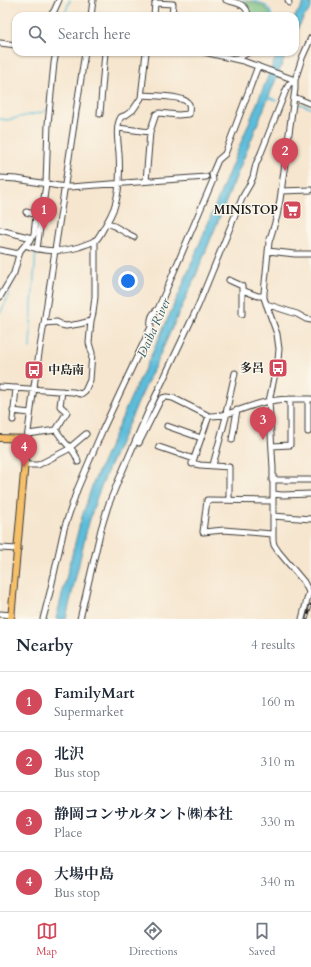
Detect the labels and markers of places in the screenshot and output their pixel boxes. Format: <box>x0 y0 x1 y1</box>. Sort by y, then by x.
pin: 2 <box>272 138 298 171</box>
pin: 1 <box>31 197 57 230</box>
supermarket icon: MINISTOP <box>281 199 303 221</box>
place label: MINISTOP <box>214 202 278 218</box>
bus stop icon: 多呂 <box>267 357 289 379</box>
bus stop icon: 中島南 <box>23 359 45 381</box>
place label: 多呂 <box>240 360 264 376</box>
place label: 中島南 <box>48 362 84 378</box>
pin: 3 <box>250 407 276 440</box>
pin: 4 <box>11 434 37 467</box>

